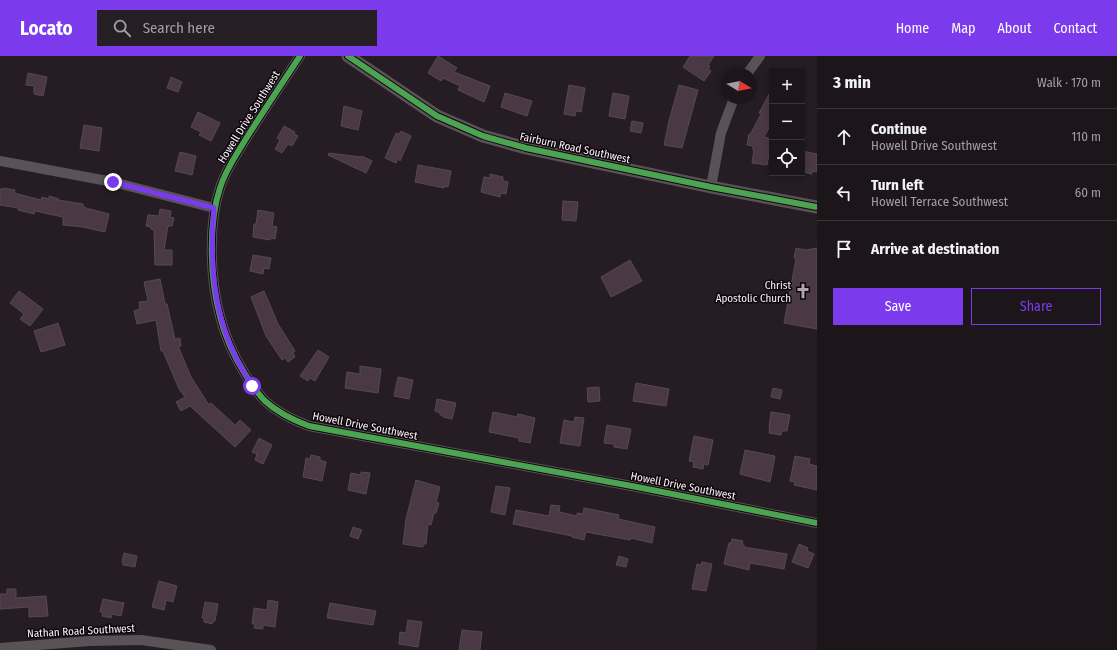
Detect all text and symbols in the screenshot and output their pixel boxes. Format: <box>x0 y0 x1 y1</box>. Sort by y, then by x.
search box <box>97 10 377 46</box>
text: Locato <box>20 17 73 40</box>
icon: search <box>111 17 133 39</box>
text: Search here <box>143 19 215 37</box>
text: Home <box>896 20 929 37</box>
text: Map <box>951 20 975 37</box>
text: About <box>997 20 1032 37</box>
text: Contact <box>1054 20 1097 37</box>
street label: Howell Drive Southwest <box>215 68 283 166</box>
north arrow <box>721 68 757 104</box>
map controls <box>769 68 805 176</box>
button: + <box>769 68 805 104</box>
text: 3 min <box>833 72 871 93</box>
text: Walk · 170 m <box>1037 75 1101 90</box>
button: − <box>769 104 805 140</box>
text: Continue <box>871 120 927 138</box>
icon: ahead <box>833 126 855 148</box>
text: 110 m <box>1071 129 1101 144</box>
street label: Fairburn Road Southwest <box>519 130 632 166</box>
text: Howell Drive Southwest <box>871 138 997 153</box>
button: locate <box>769 140 805 176</box>
route end <box>104 173 122 191</box>
text: Turn left <box>871 176 924 194</box>
icon: left <box>833 182 855 204</box>
text: 60 m <box>1075 185 1101 200</box>
text: Howell Terrace Southwest <box>871 194 1008 209</box>
icon: arrive <box>833 238 855 260</box>
text: Arrive at destination <box>871 240 999 258</box>
place label: Christ Apostolic Church <box>716 279 791 305</box>
church icon: Christ Apostolic Church <box>794 282 812 300</box>
button: Save <box>833 288 963 325</box>
button: Share <box>971 288 1101 325</box>
route start <box>243 377 261 395</box>
street label: Howell Drive Southwest <box>311 409 419 443</box>
street label: Howell Drive Southwest <box>629 469 737 503</box>
street label: Nathan Road Southwest <box>27 622 136 640</box>

